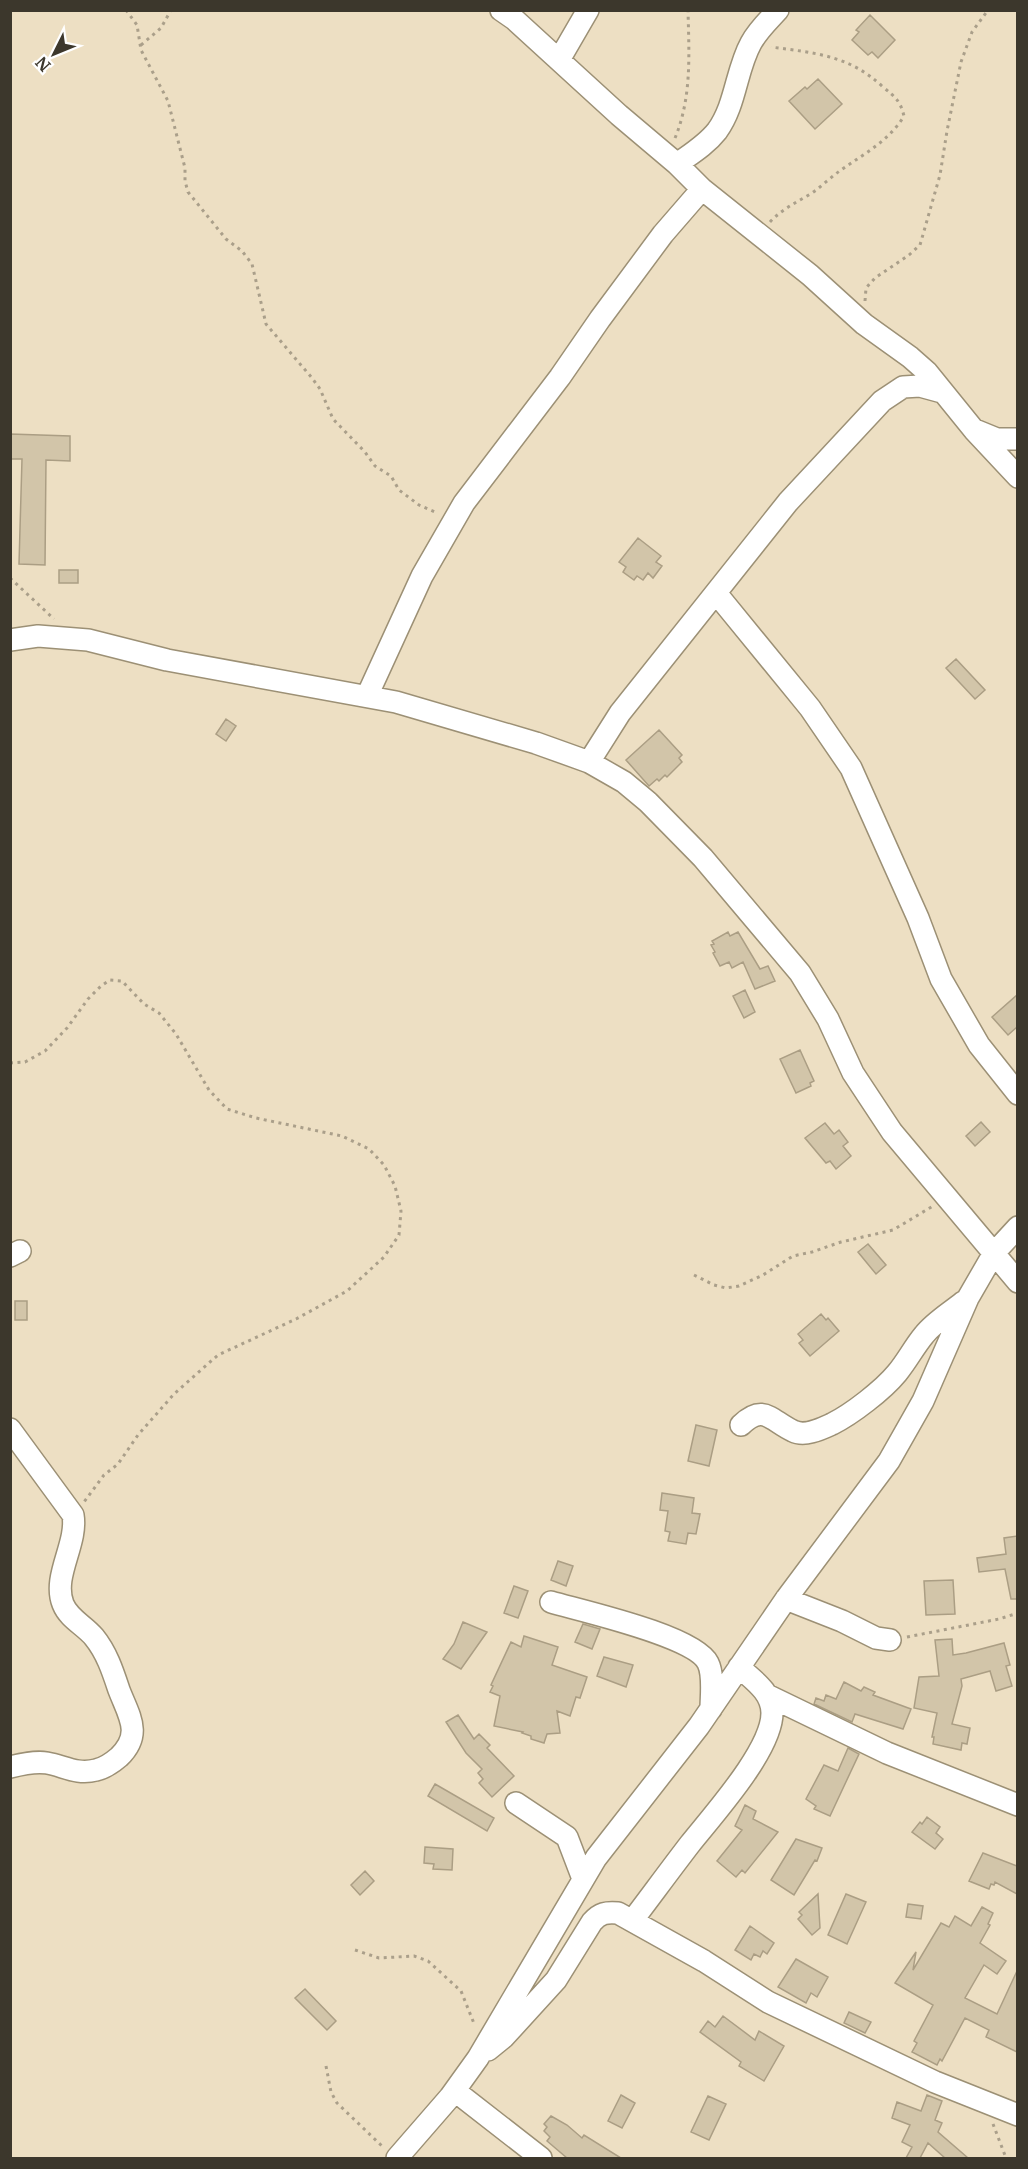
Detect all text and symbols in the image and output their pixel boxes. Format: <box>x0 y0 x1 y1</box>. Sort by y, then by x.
north arrow <box>24 24 84 84</box>
text: N <box>31 53 55 76</box>

